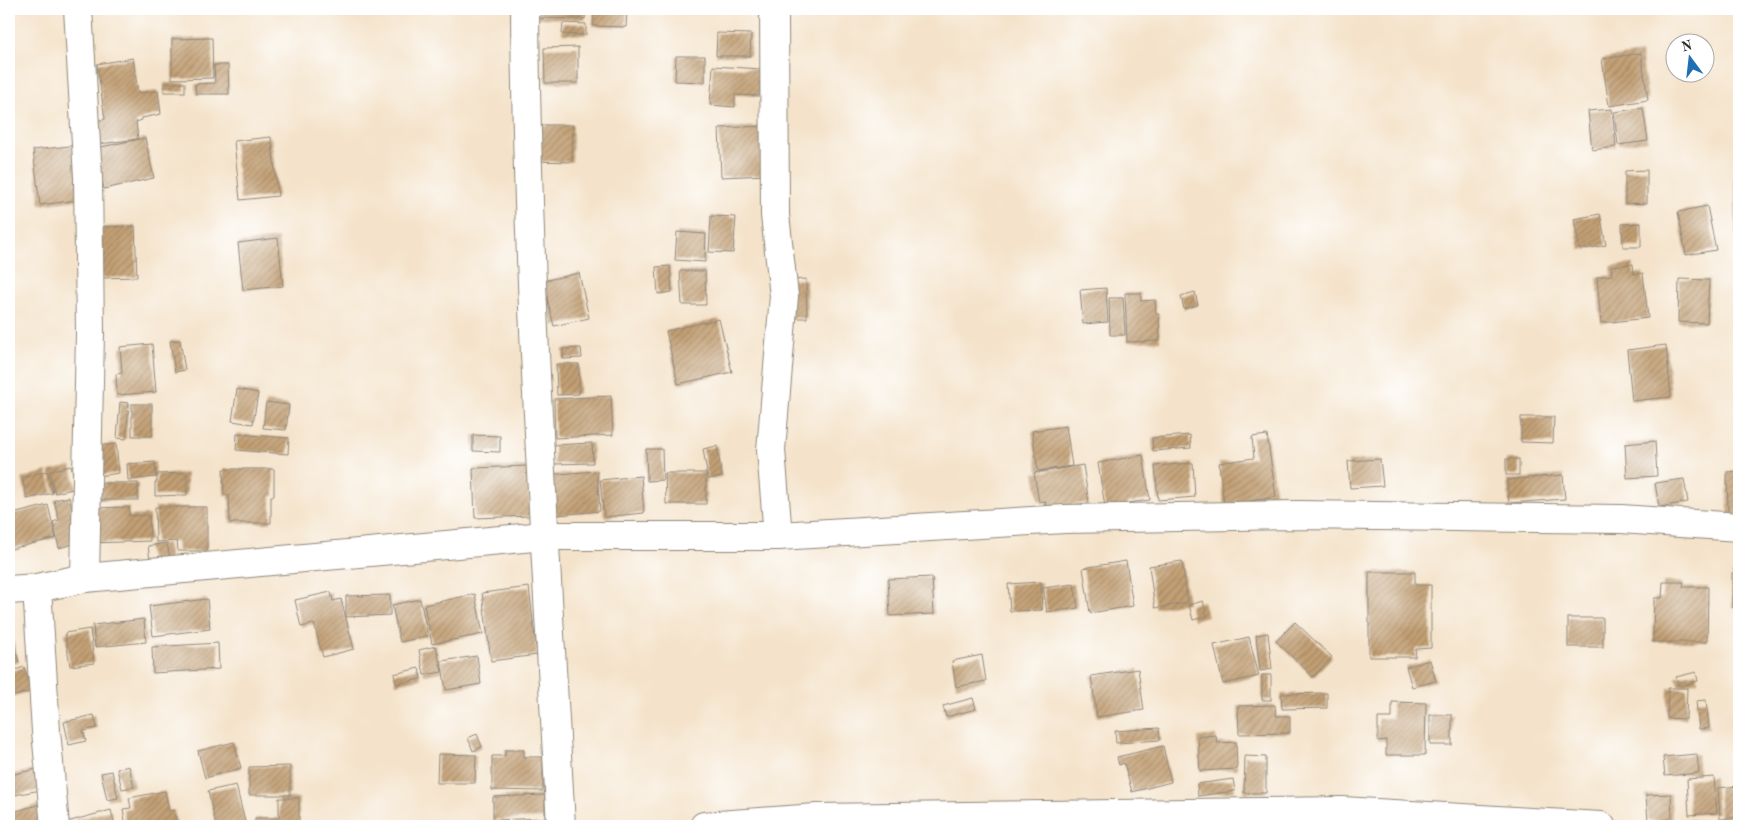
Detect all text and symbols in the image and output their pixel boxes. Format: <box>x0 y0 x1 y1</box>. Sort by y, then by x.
north arrow <box>1666 32 1716 82</box>
text: N <box>1680 38 1694 55</box>

